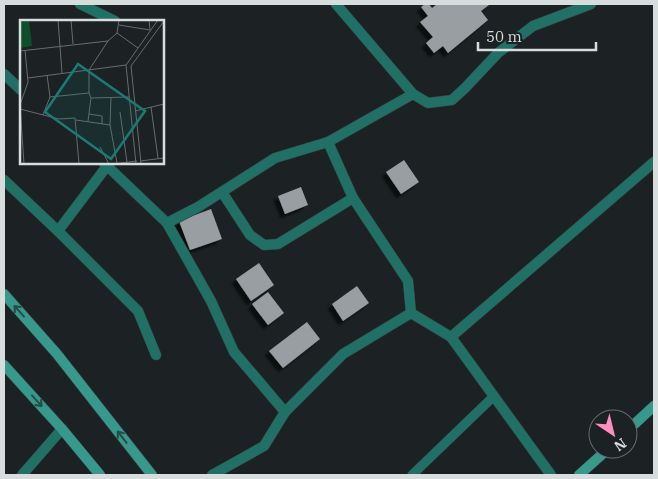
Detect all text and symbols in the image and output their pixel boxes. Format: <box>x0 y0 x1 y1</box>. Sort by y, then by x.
inset map <box>20 20 164 164</box>
scale bar <box>478 20 596 52</box>
text: 50 m <box>486 27 522 46</box>
one-way arrow <box>13 305 25 318</box>
one-way arrow <box>31 395 43 408</box>
north arrow <box>588 409 638 459</box>
one-way arrow <box>116 431 127 444</box>
text: N <box>611 434 630 455</box>

